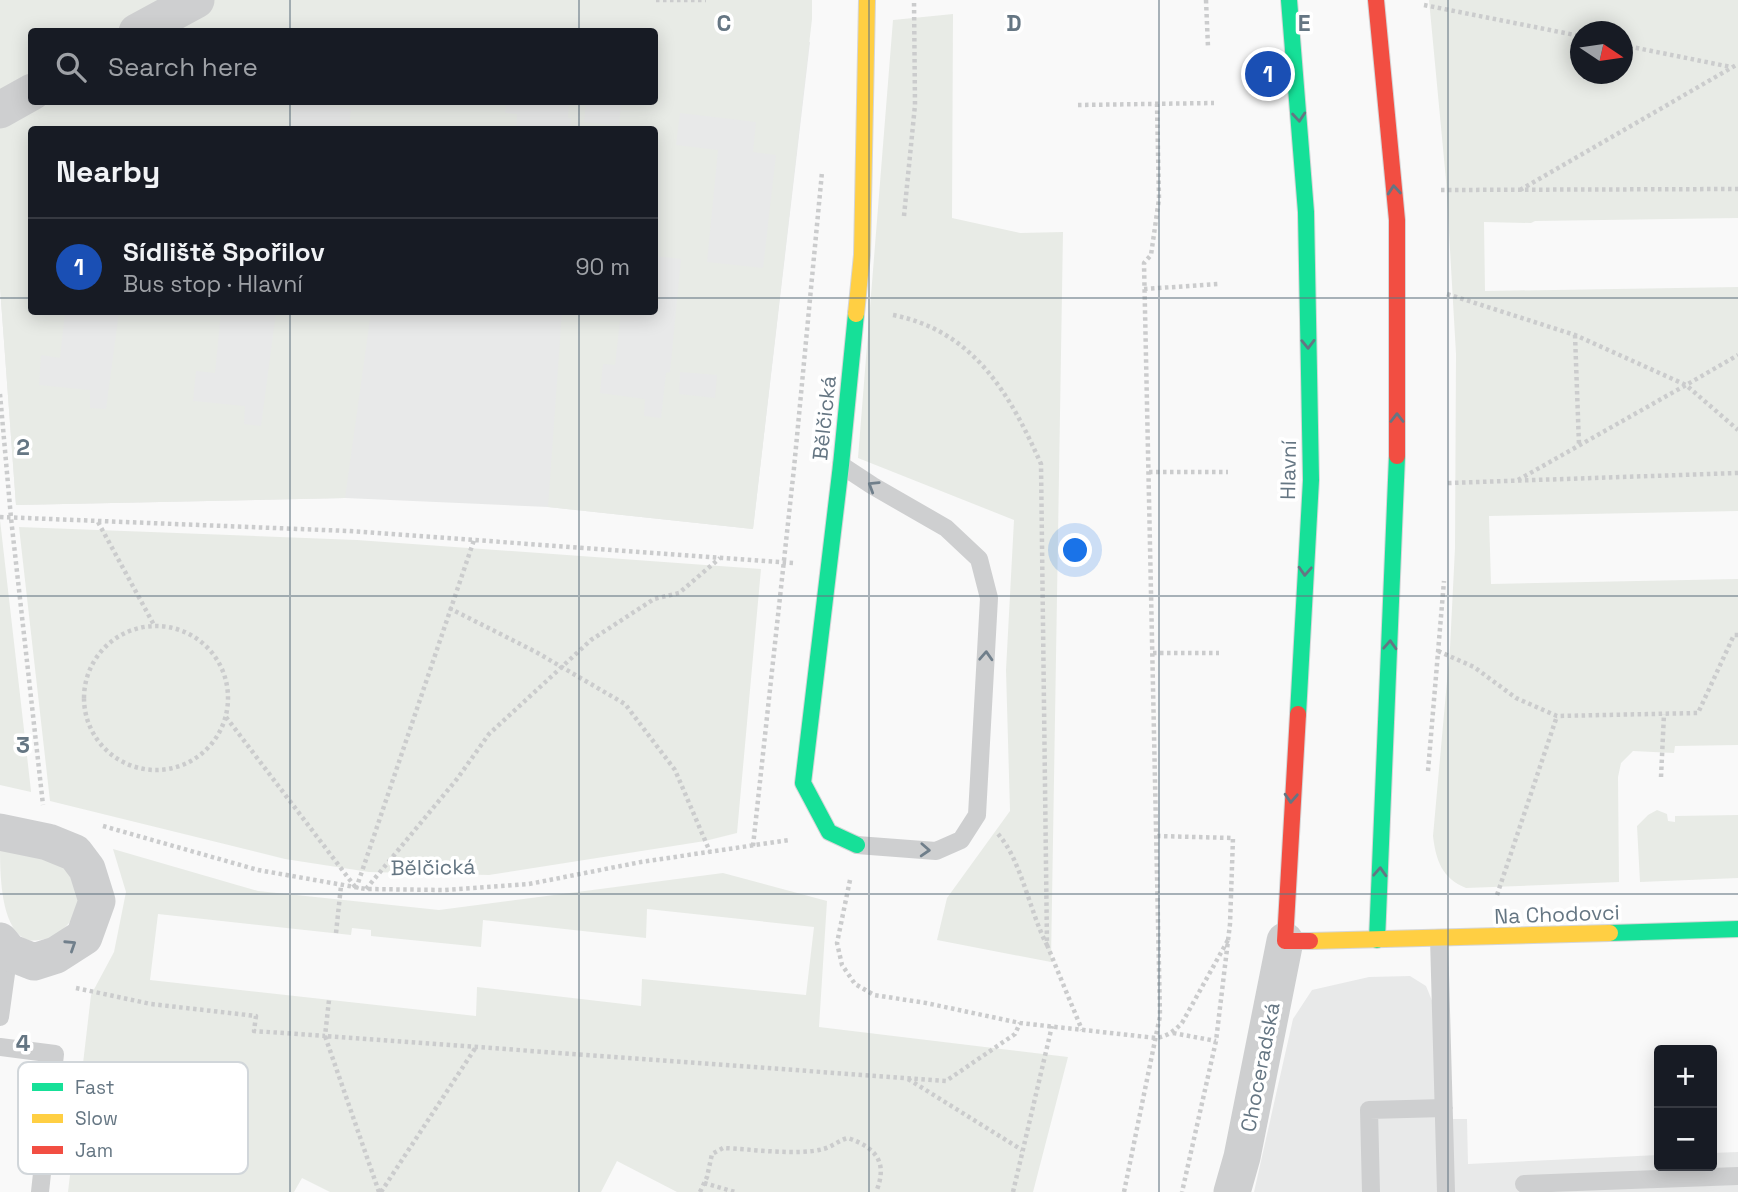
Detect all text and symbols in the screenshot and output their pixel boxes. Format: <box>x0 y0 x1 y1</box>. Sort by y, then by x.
text: C <box>717 8 731 38</box>
text: D <box>1006 8 1022 38</box>
text: E <box>1298 8 1310 38</box>
north arrow <box>1570 21 1633 84</box>
search box <box>28 28 658 105</box>
icon: search <box>52 48 90 86</box>
pin: 1 <box>1245 48 1291 100</box>
text: Search here <box>108 50 258 84</box>
one-way arrow <box>1291 112 1306 123</box>
text: Nearby <box>56 152 160 191</box>
one-way arrow <box>1387 184 1402 195</box>
text: Sídliště Spořilov <box>123 235 325 269</box>
text: 1 <box>74 252 84 282</box>
text: 90 m <box>575 252 630 282</box>
text: Bus stop · Hlavní <box>123 269 303 299</box>
one-way arrow <box>1301 339 1316 350</box>
street label: Bělčická <box>806 374 842 462</box>
one-way arrow <box>1389 412 1405 422</box>
text: 2 <box>16 432 30 462</box>
street label: Hlavní <box>1274 439 1302 500</box>
one-way arrow <box>868 481 881 494</box>
your location <box>1058 533 1092 567</box>
one-way arrow <box>1298 566 1313 577</box>
one-way arrow <box>1382 639 1397 650</box>
one-way arrow <box>978 650 993 661</box>
text: 3 <box>16 730 30 760</box>
one-way arrow <box>1284 793 1299 804</box>
one-way arrow <box>920 842 931 857</box>
street label: Bělčická <box>390 853 476 881</box>
one-way arrow <box>1372 866 1387 877</box>
street label: Na Chodovci <box>1494 898 1620 930</box>
one-way arrow <box>64 940 77 953</box>
street label: Choceradská <box>1234 1000 1286 1134</box>
text: 4 <box>16 1028 31 1058</box>
map controls <box>1654 1045 1717 1171</box>
button: + <box>1654 1045 1717 1108</box>
legend <box>18 1062 248 1174</box>
text: Fast <box>75 1075 115 1100</box>
text: Slow <box>75 1106 118 1131</box>
button: − <box>1654 1108 1717 1171</box>
text: Jam <box>75 1138 113 1163</box>

